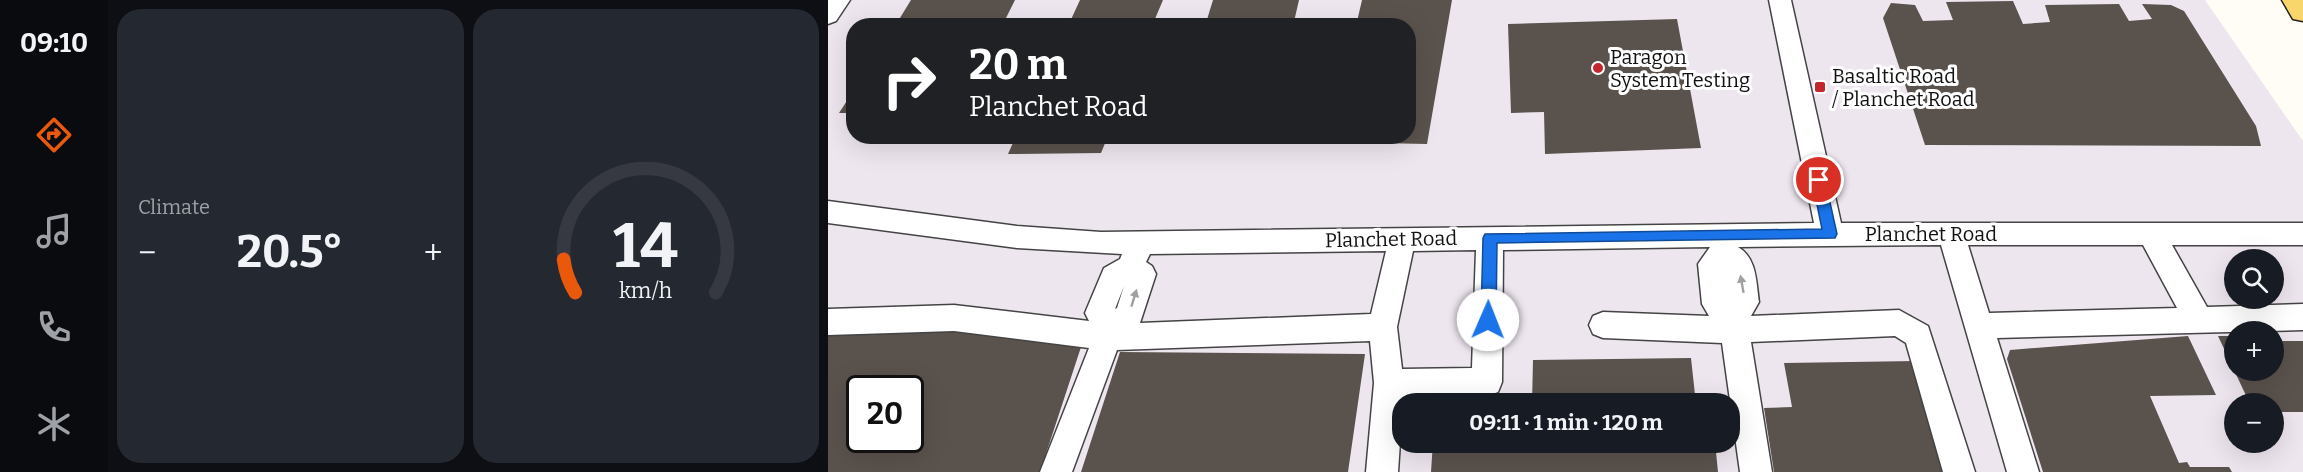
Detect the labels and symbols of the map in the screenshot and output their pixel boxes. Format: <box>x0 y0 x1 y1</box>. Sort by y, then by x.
place label: Paragon System Testing <box>1610 45 1750 92</box>
marker: Paragon System Testing <box>1591 61 1605 75</box>
place label: Basaltic Road / Planchet Road <box>1832 64 1975 111</box>
marker: Basaltic Road / Planchet Road <box>1813 80 1827 94</box>
pin <box>1793 154 1844 205</box>
street label: Planchet Road <box>1865 222 1997 246</box>
street label: Planchet Road <box>1325 226 1457 252</box>
one-way arrow <box>1737 274 1746 293</box>
position arrow <box>1456 288 1520 352</box>
one-way arrow <box>1130 289 1140 307</box>
speed limit sign: 20 <box>846 375 924 453</box>

